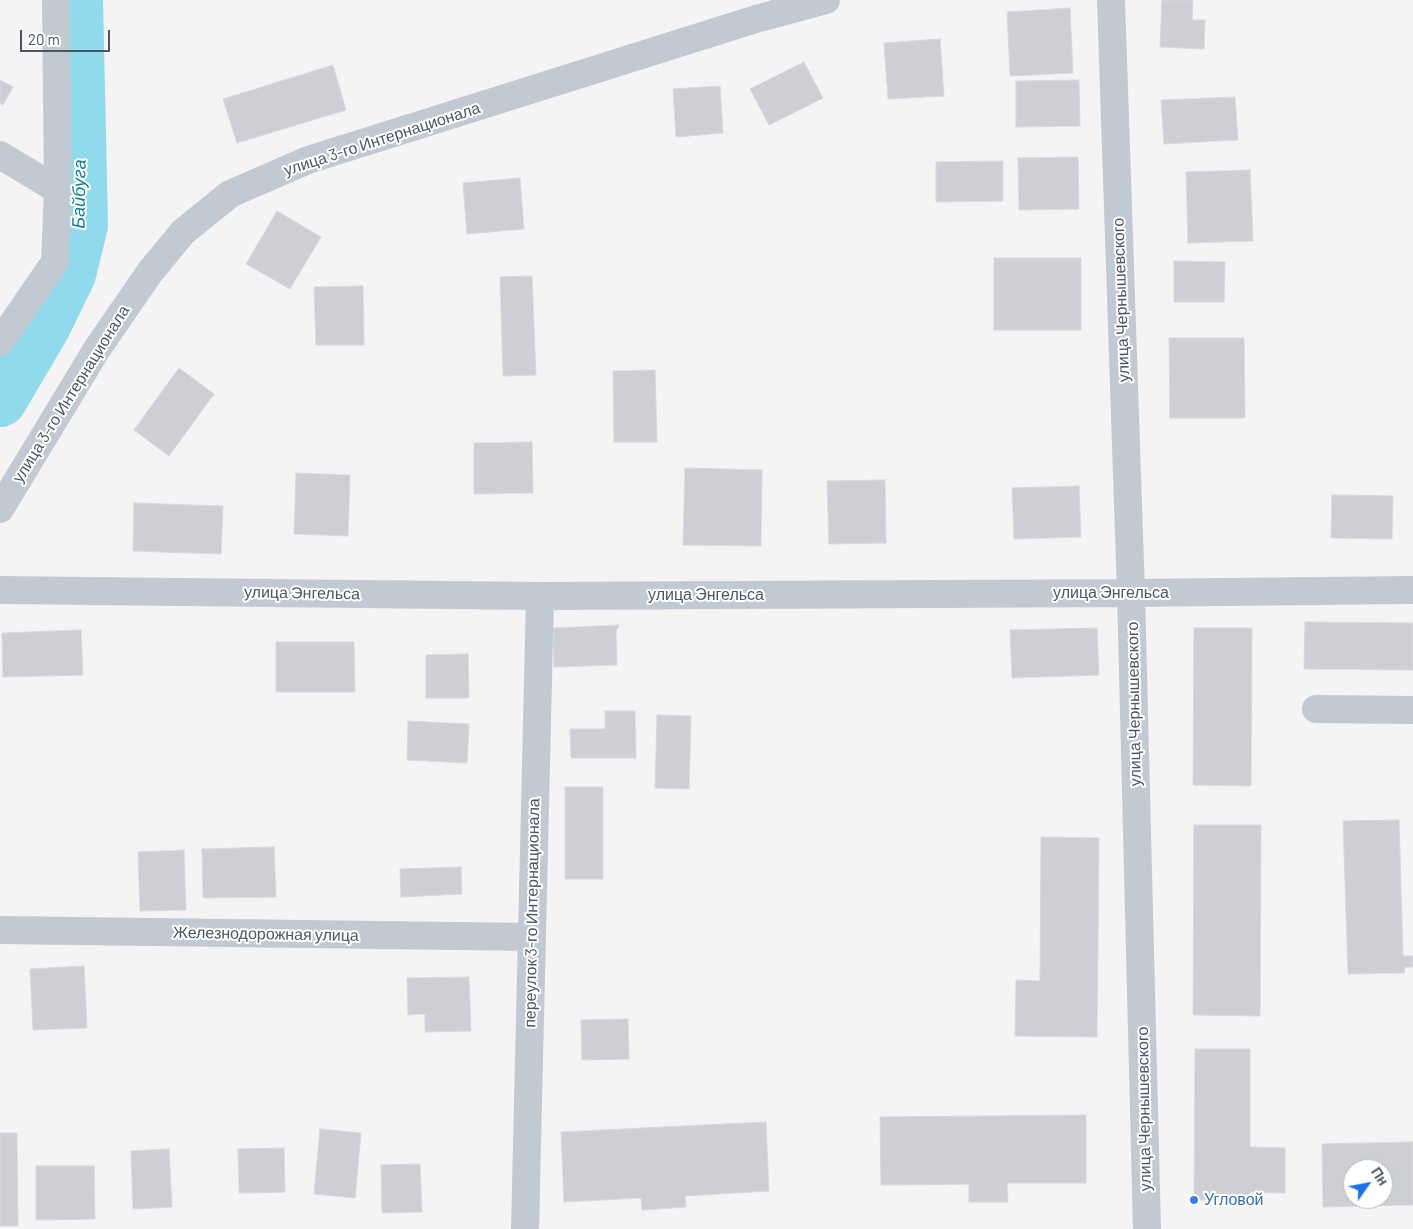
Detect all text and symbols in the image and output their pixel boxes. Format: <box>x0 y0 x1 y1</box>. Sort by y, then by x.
scale bar <box>22 20 112 52</box>
text: 20 m <box>28 30 60 48</box>
street label: улица 3-го Интернационала <box>281 98 483 180</box>
water label: Байбуга <box>68 159 90 229</box>
street label: улица Чернышевского <box>1109 217 1133 383</box>
street label: улица 3-го Интернационала <box>8 302 134 486</box>
street label: улица Энгельса <box>244 582 360 604</box>
street label: улица Энгельса <box>1053 583 1169 603</box>
street label: улица Энгельса <box>648 585 764 605</box>
street label: улица Чернышевского <box>1123 622 1145 786</box>
street label: переулок 3-го Интернационала <box>520 798 544 1028</box>
street label: Железнодорожная улица <box>173 923 359 945</box>
street label: улица Чернышевского <box>1133 1027 1155 1191</box>
north arrow <box>1343 1159 1393 1209</box>
text: Пн <box>1368 1164 1392 1189</box>
place label: Угловой <box>1204 1190 1264 1210</box>
marker: Угловой <box>1188 1194 1200 1206</box>

